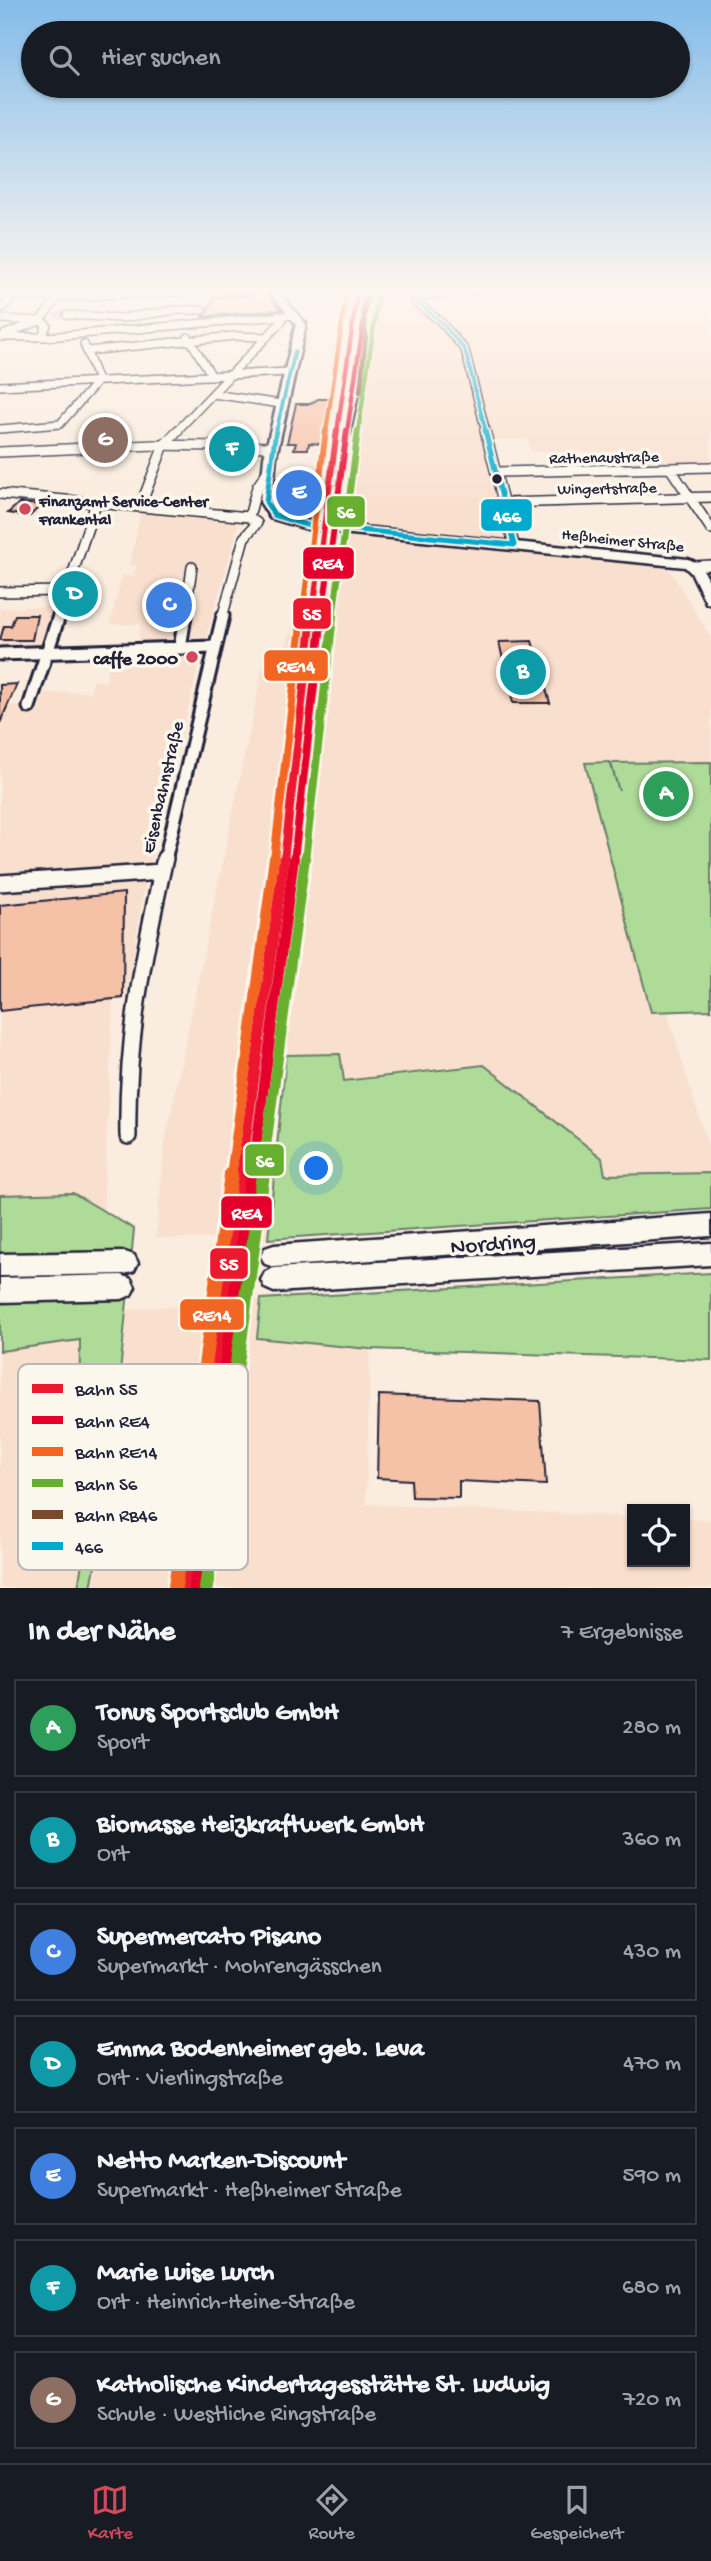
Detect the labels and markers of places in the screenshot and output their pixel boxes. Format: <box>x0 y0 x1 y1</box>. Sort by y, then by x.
pin: G <box>82 414 128 466</box>
pin: F <box>209 423 255 475</box>
pin: E <box>276 467 322 519</box>
unlabelled marker <box>490 472 504 486</box>
place label: Finanzamt Service-Center Frankental <box>38 494 210 531</box>
marker: Finanzamt Service-Center Frankental <box>17 501 33 517</box>
pin: D <box>52 568 98 620</box>
pin: C <box>146 579 192 631</box>
pin: B <box>500 646 546 698</box>
place label: caffe 2000 <box>93 649 178 672</box>
marker: caffe 2000 <box>184 649 200 665</box>
pin: A <box>643 768 689 820</box>

